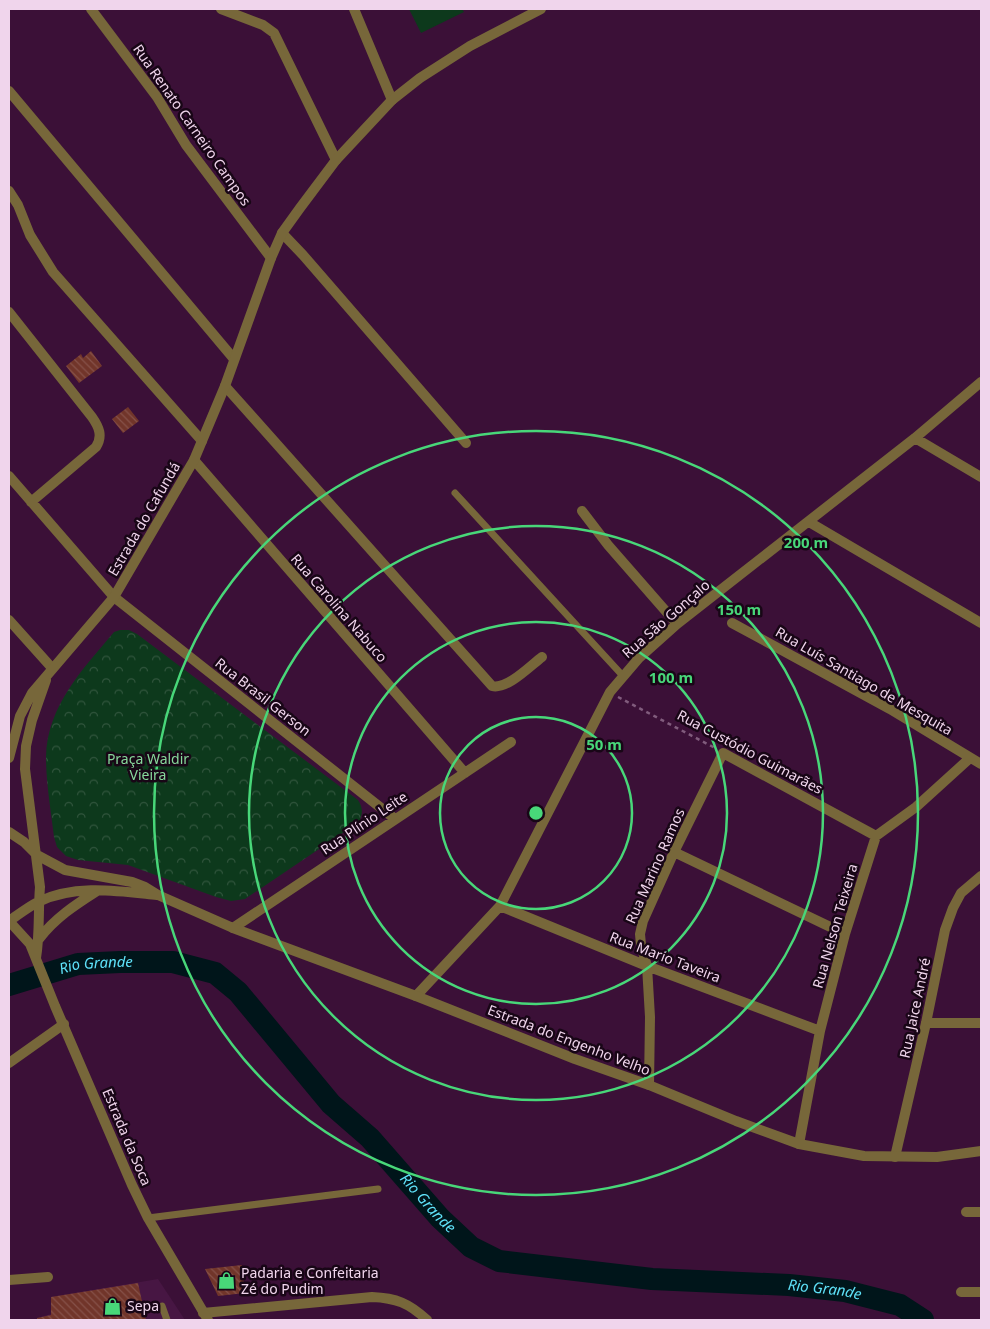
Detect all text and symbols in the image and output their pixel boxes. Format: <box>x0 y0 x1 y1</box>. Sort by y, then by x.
street label: Rua Renato Carneiro Campos <box>129 40 256 209</box>
street label: Estrada do Cafundá <box>103 458 184 579</box>
text: 200 m <box>784 532 828 552</box>
street label: Rua Carolina Nabuco <box>287 549 392 666</box>
street label: Rua São Gonçalo <box>618 575 714 662</box>
text: 150 m <box>717 599 761 619</box>
street label: Rua Luís Santiago de Mesquita <box>772 622 956 739</box>
street label: Rua Brasil Gerson <box>212 653 315 740</box>
text: 100 m <box>649 667 693 687</box>
street label: Rua Custódio Guimarães <box>674 705 827 798</box>
text: 50 m <box>586 734 622 754</box>
park label: Praça Waldir Vieira <box>107 749 189 784</box>
street label: Rua Plínio Leite <box>317 786 411 859</box>
centre of rings <box>527 804 545 822</box>
street label: Rua Marino Ramos <box>621 805 689 926</box>
street label: Rua Nelson Teixeira <box>808 861 861 990</box>
street label: Rua Mario Taveira <box>607 927 723 986</box>
water label: Rio Grande <box>56 951 133 978</box>
street label: Rua Jaice André <box>895 956 934 1060</box>
street label: Estrada do Engenho Velho <box>485 1000 653 1079</box>
street label: Estrada da Soca <box>98 1085 156 1188</box>
water label: Rio Grande <box>396 1169 461 1237</box>
place label: Padaria e Confeitaria Zé do Pudim <box>241 1263 379 1298</box>
shop icon: Padaria e Confeitaria Zé do Pudim <box>217 1271 237 1291</box>
water label: Rio Grande <box>787 1274 864 1304</box>
shop icon: Sepa <box>103 1296 123 1316</box>
place label: Sepa <box>127 1296 159 1315</box>

